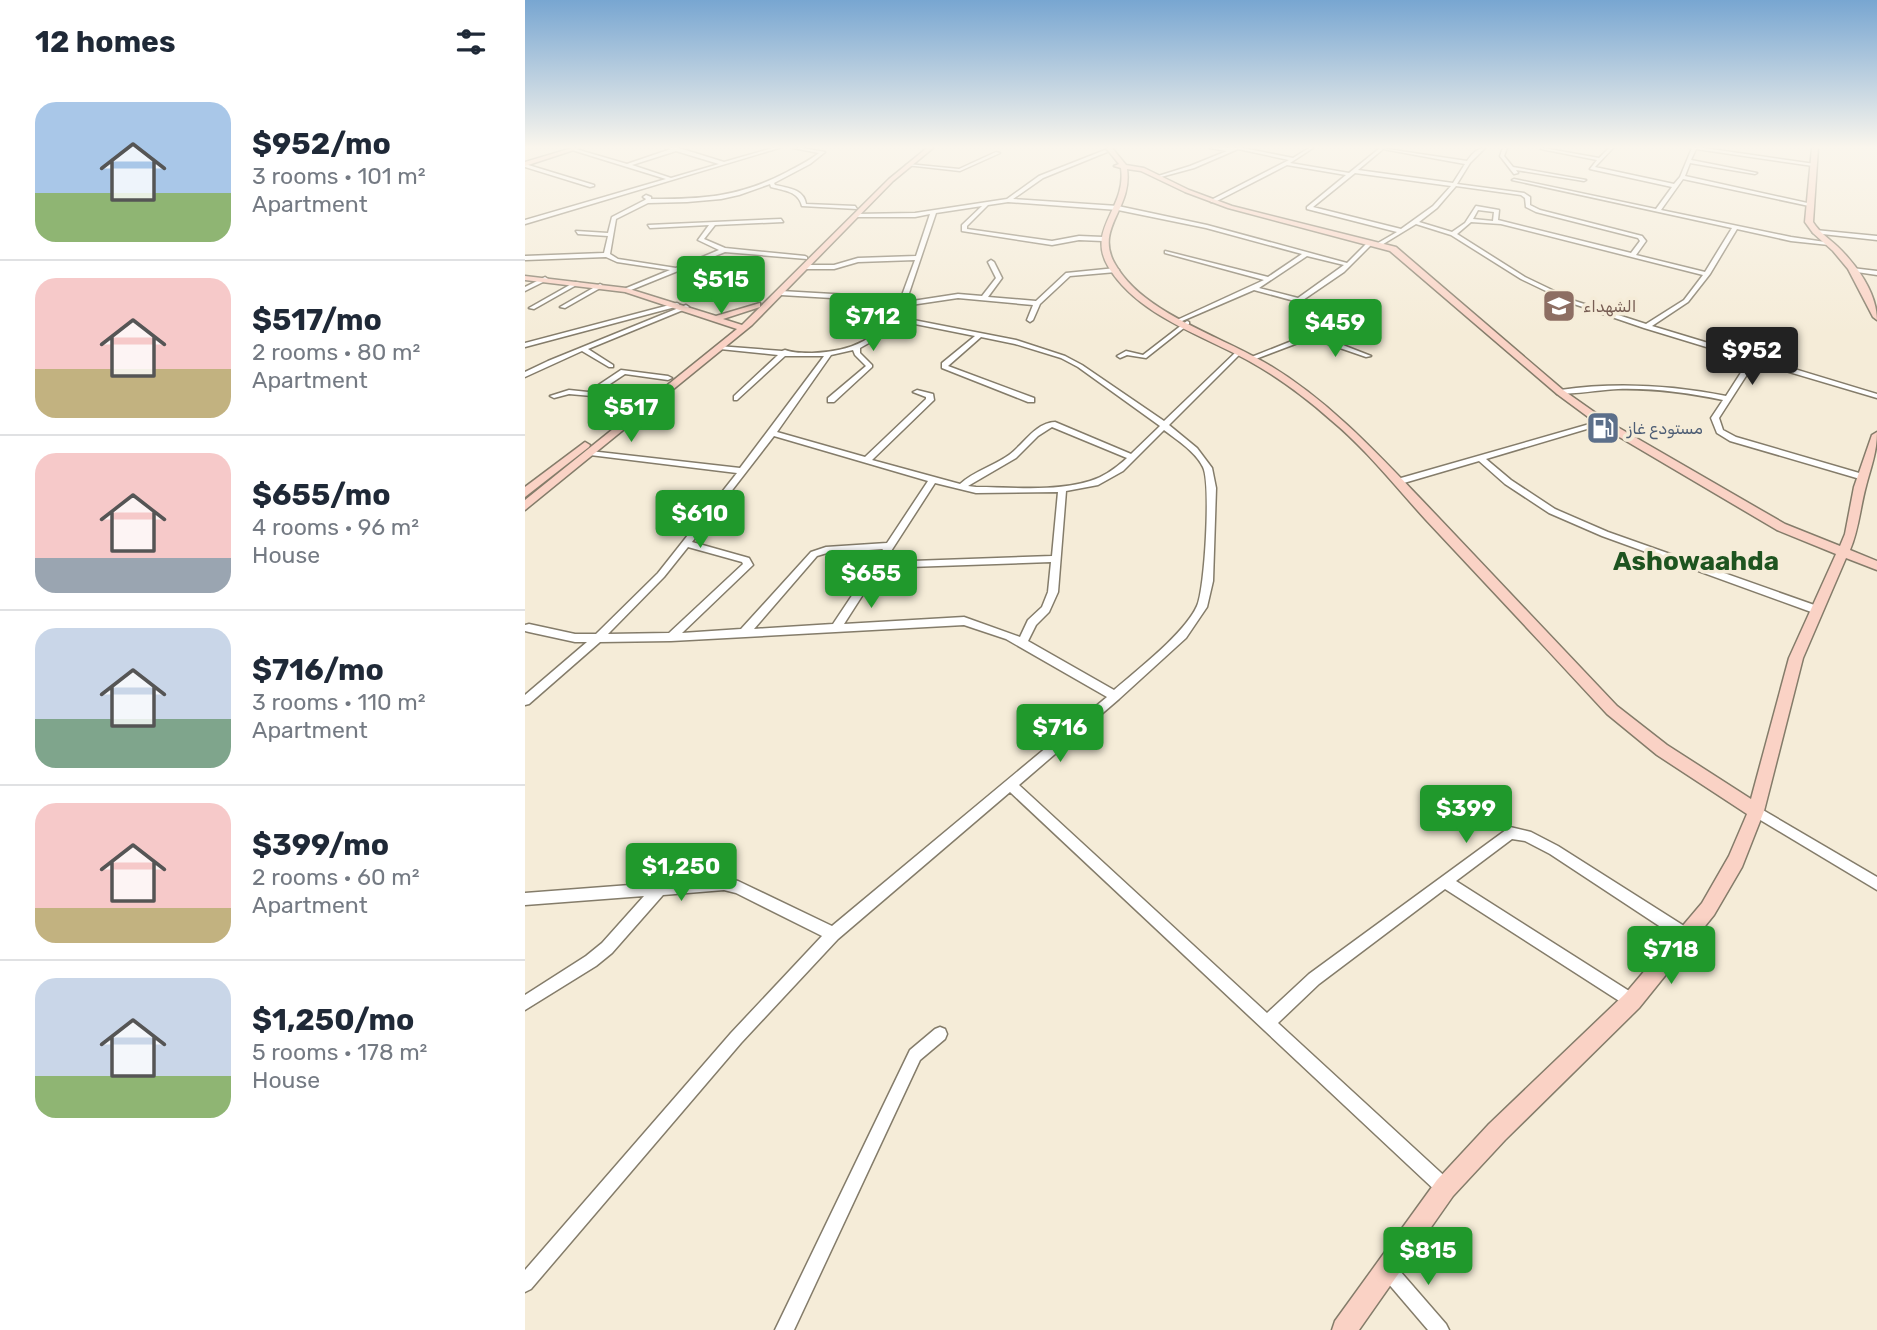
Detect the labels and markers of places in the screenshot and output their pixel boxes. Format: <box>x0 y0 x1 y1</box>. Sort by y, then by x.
pin: $515 <box>680 256 762 316</box>
school or university icon: الشهداء <box>1540 287 1578 325</box>
pin: $712 <box>832 294 914 353</box>
place label: الشهداء <box>1583 297 1636 317</box>
pin: $459 <box>1294 300 1376 359</box>
pin: $952 <box>1711 328 1793 387</box>
pin: $517 <box>590 384 672 444</box>
fuel station icon: مستودع غاز <box>1584 409 1622 447</box>
place label: مستودع غاز <box>1626 419 1703 440</box>
pin: $610 <box>659 490 741 550</box>
pin: $655 <box>830 550 912 610</box>
pin: $716 <box>1019 704 1101 764</box>
pin: $399 <box>1425 786 1507 845</box>
pin: $1,250 <box>624 844 738 903</box>
pin: $718 <box>1630 926 1712 986</box>
pin: $815 <box>1387 1228 1469 1287</box>

